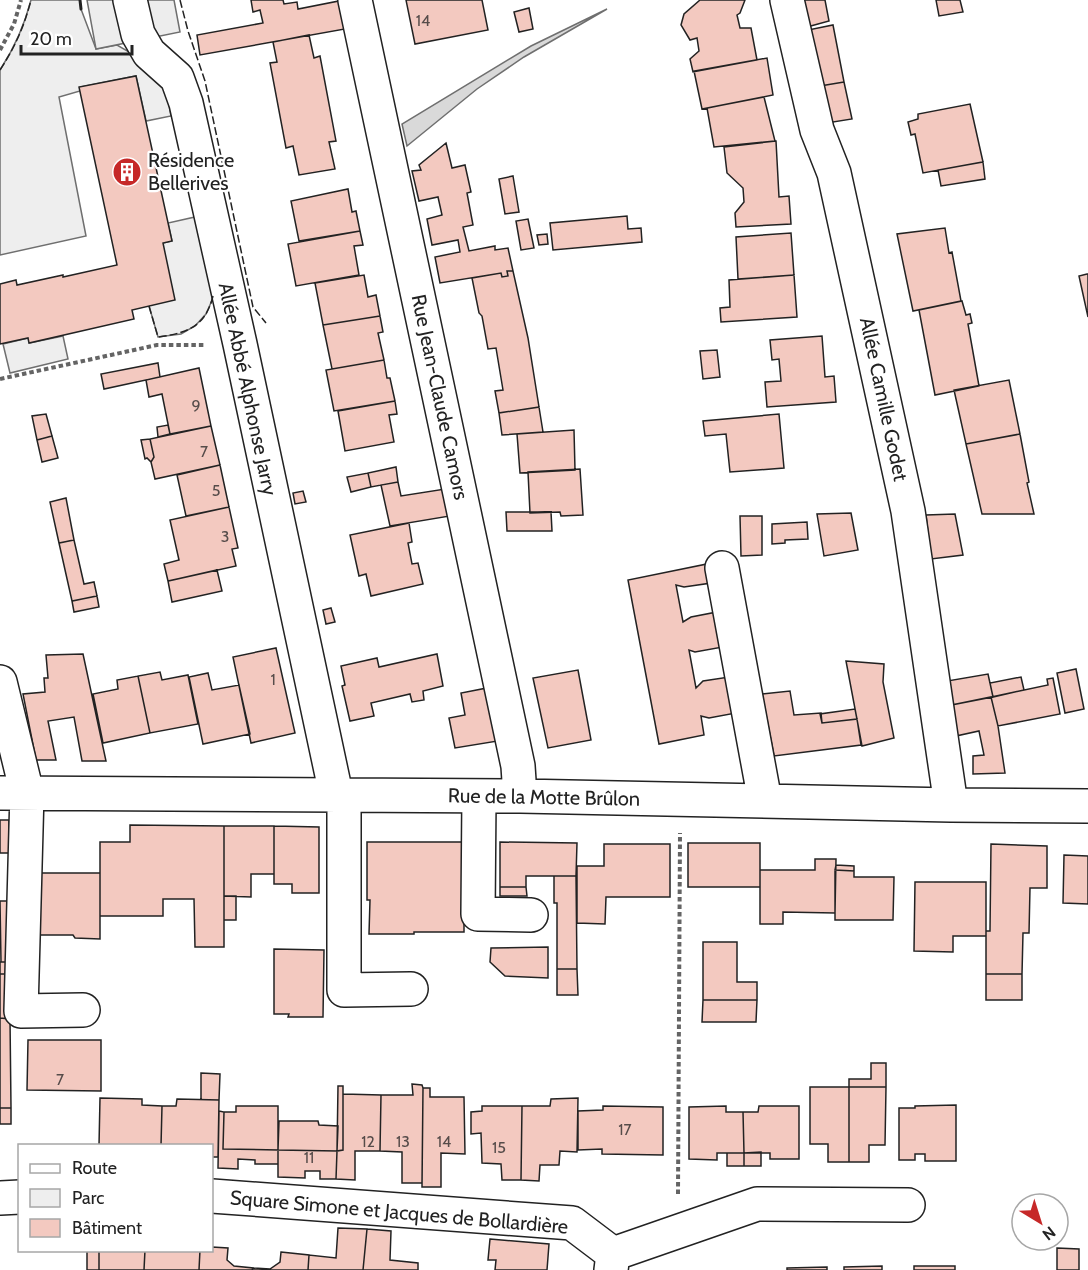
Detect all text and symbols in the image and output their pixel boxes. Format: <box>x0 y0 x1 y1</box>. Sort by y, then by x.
house number: 14 <box>416 11 430 30</box>
scale bar <box>21 18 132 56</box>
text: 20 m <box>30 28 72 50</box>
place label: Résidence Bellerives <box>148 148 234 195</box>
building icon: Résidence Bellerives <box>111 156 143 188</box>
street label: Allée Abbé Alphonse Jarry <box>214 280 282 498</box>
street label: Rue Jean-Claude Camors <box>406 292 474 502</box>
street label: Allée Camille Godet <box>855 315 913 483</box>
house number: 9 <box>191 396 201 415</box>
house number: 7 <box>200 442 208 461</box>
house number: 5 <box>212 481 220 500</box>
house number: 3 <box>221 527 229 546</box>
house number: 1 <box>270 670 276 689</box>
street label: Rue de la Motte Brûlon <box>448 783 640 811</box>
house number: 7 <box>56 1070 64 1089</box>
house number: 17 <box>618 1120 632 1139</box>
house number: 12 <box>361 1132 375 1151</box>
house number: 13 <box>396 1132 410 1151</box>
house number: 14 <box>437 1132 451 1151</box>
house number: 15 <box>492 1138 506 1157</box>
legend <box>18 1144 213 1252</box>
house number: 11 <box>304 1148 314 1167</box>
text: Route <box>72 1157 117 1179</box>
street label: Square Simone et Jacques de Bollardière <box>229 1185 569 1239</box>
text: Parc <box>72 1187 104 1209</box>
north arrow <box>1010 1192 1070 1252</box>
text: Bâtiment <box>72 1217 142 1239</box>
text: N <box>1039 1222 1059 1244</box>

